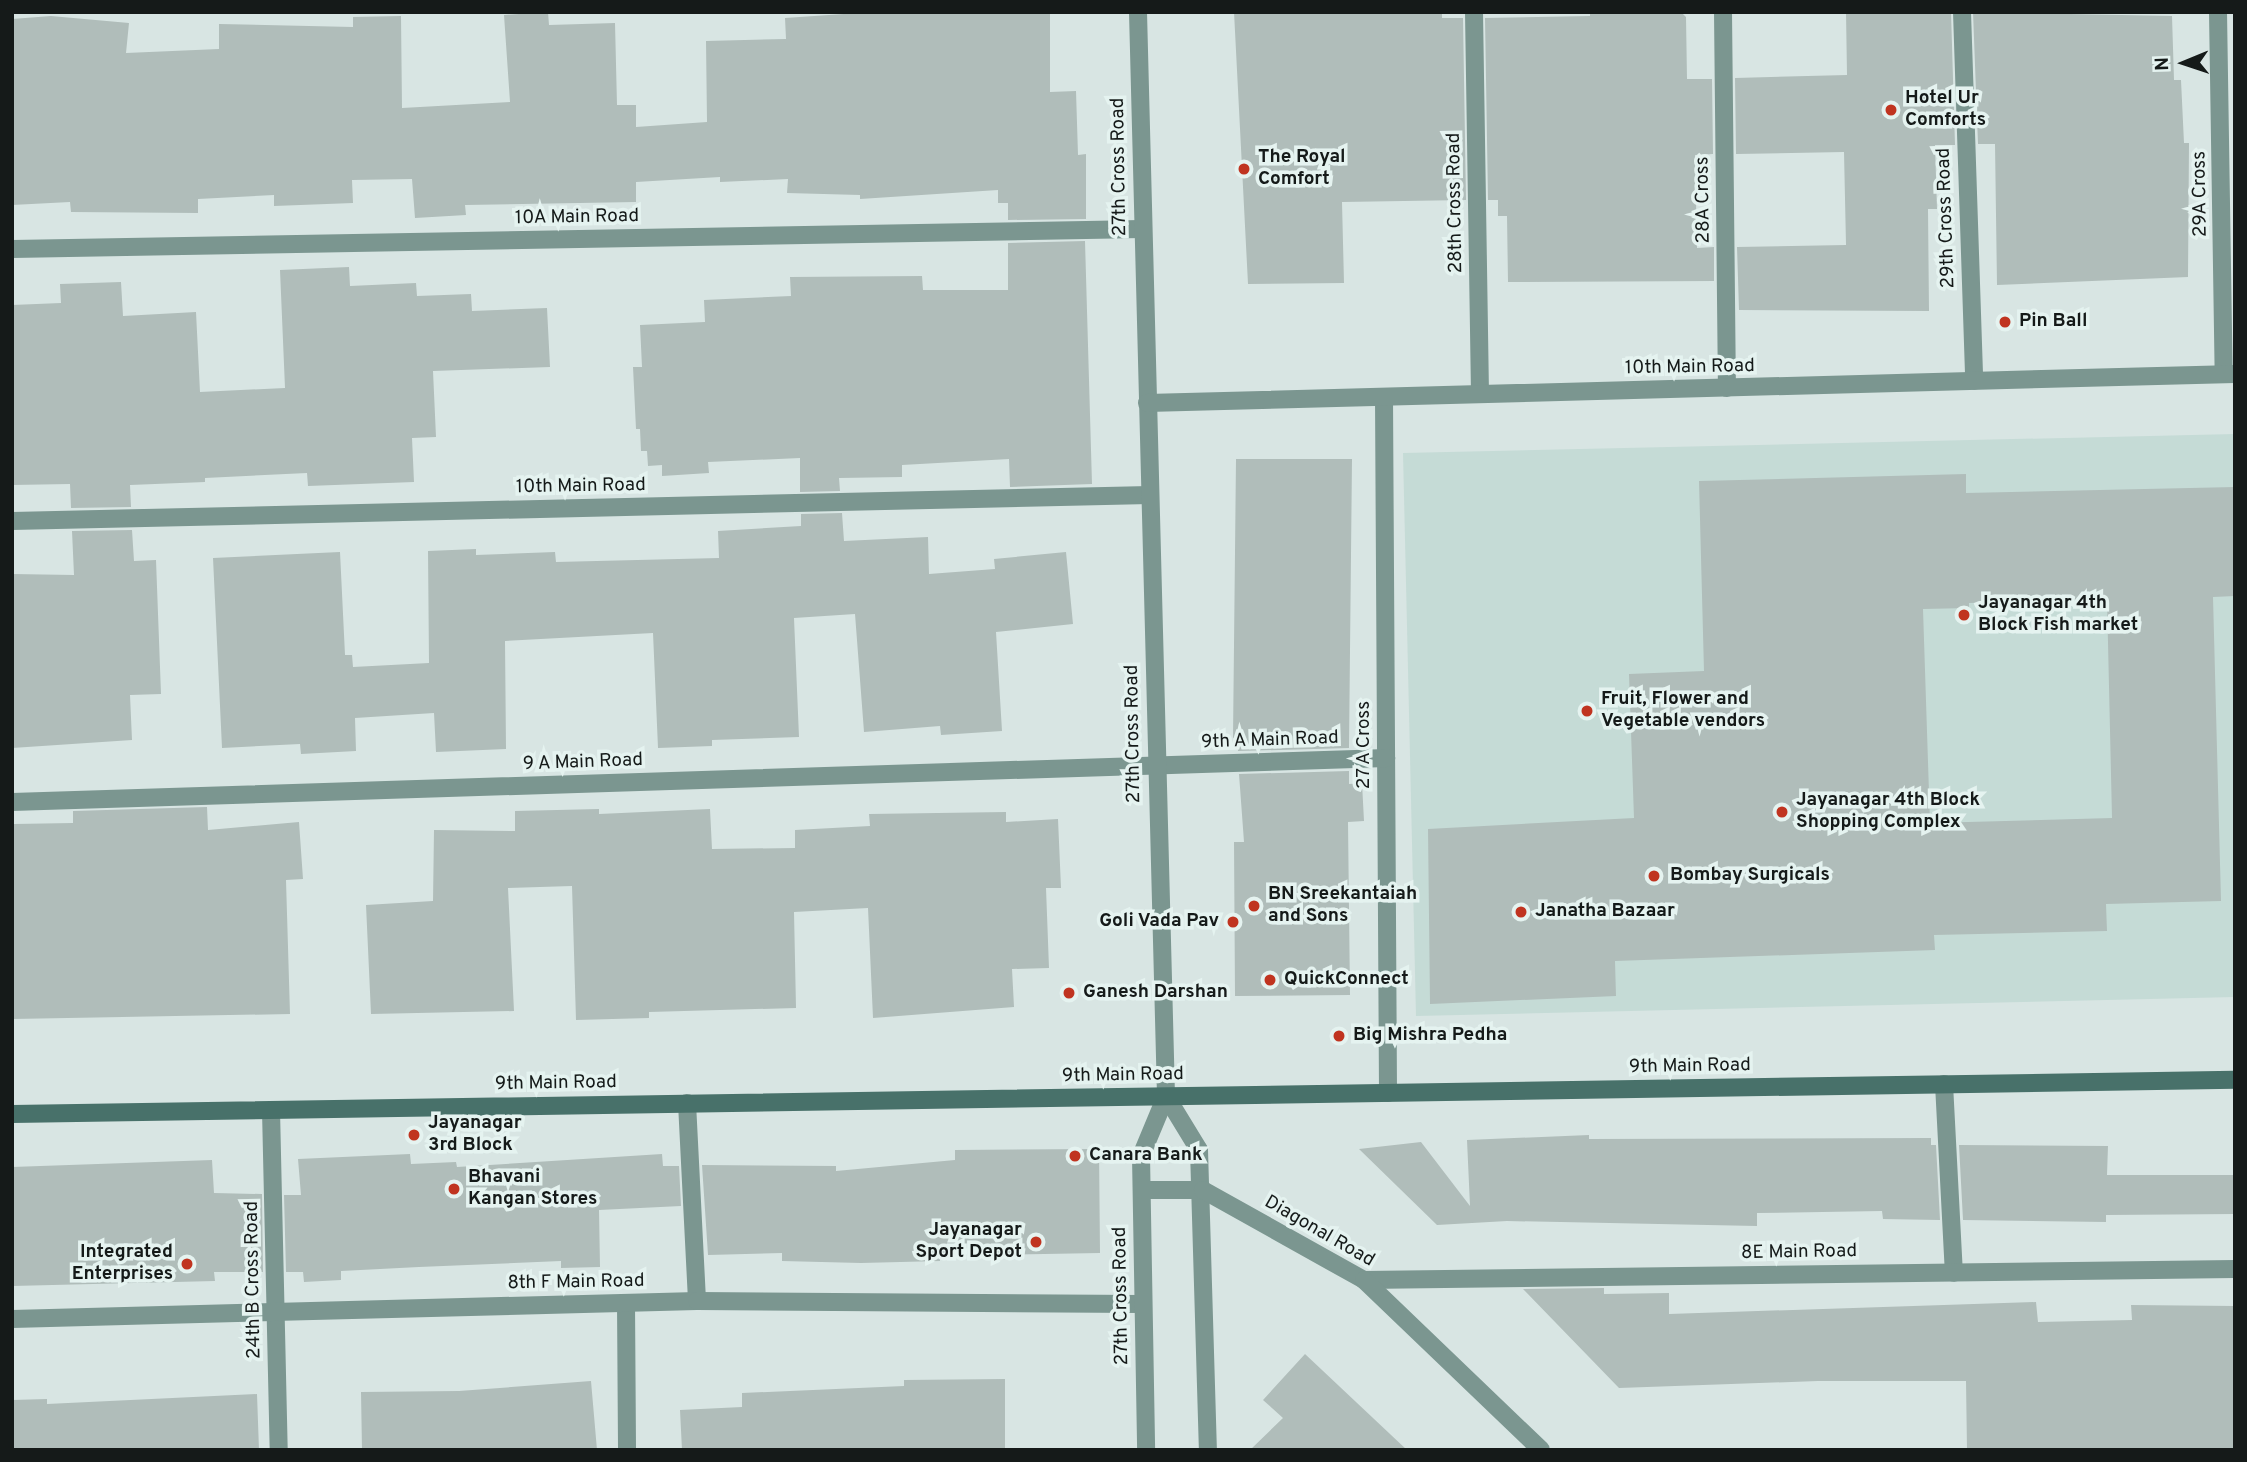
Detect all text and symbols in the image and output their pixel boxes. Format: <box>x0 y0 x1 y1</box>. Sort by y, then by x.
north arrow <box>2149 28 2219 98</box>
text: N <box>2151 56 2175 71</box>
place label: Hotel Ur Comforts <box>1905 88 1986 132</box>
street label: 27th Cross Road <box>1107 97 1133 237</box>
marker: Hotel Ur Comforts <box>1883 102 1899 118</box>
street label: 28th Cross Road <box>1443 132 1469 274</box>
place label: The Royal Comfort <box>1258 147 1346 191</box>
street label: 29th Cross Road <box>1933 147 1961 289</box>
street label: 29A Cross <box>2189 150 2213 238</box>
street label: 28A Cross <box>1692 156 1716 244</box>
marker: The Royal Comfort <box>1236 161 1252 177</box>
street label: 10A Main Road <box>514 206 640 230</box>
place label: Pin Ball <box>2019 311 2087 333</box>
marker: Pin Ball <box>1997 314 2013 330</box>
street label: 10th Main Road <box>1625 355 1755 381</box>
street label: 10th Main Road <box>516 474 646 500</box>
place label: Jayanagar 4th Block Fish market <box>1978 593 2138 637</box>
marker: Jayanagar 4th Block Fish market <box>1956 607 1972 623</box>
street label: 27th Cross Road <box>1121 664 1147 804</box>
place label: Fruit, Flower and Vegetable vendors <box>1601 689 1765 733</box>
street label: 27 A Cross <box>1354 700 1376 790</box>
marker: Fruit, Flower and Vegetable vendors <box>1579 703 1595 719</box>
street label: 9th A Main Road <box>1200 727 1340 755</box>
street label: 9 A Main Road <box>522 749 644 777</box>
place label: Jayanagar 4th Block Shopping Complex <box>1796 790 1980 834</box>
marker: Jayanagar 4th Block Shopping Complex <box>1774 804 1790 820</box>
place label: Bombay Surgicals <box>1670 865 1830 887</box>
marker: Bombay Surgicals <box>1644 866 1664 886</box>
place label: BN Sreekantaiah and Sons <box>1268 884 1417 928</box>
marker: BN Sreekantaiah and Sons <box>1246 898 1262 914</box>
place label: Janatha Bazaar <box>1535 901 1675 923</box>
marker: Janatha Bazaar <box>1513 904 1529 920</box>
place label: Goli Vada Pav <box>1098 911 1219 933</box>
marker: Goli Vada Pav <box>1225 914 1241 930</box>
place label: QuickConnect <box>1284 969 1409 991</box>
marker: QuickConnect <box>1262 972 1278 988</box>
place label: Ganesh Darshan <box>1083 982 1228 1004</box>
marker: Ganesh Darshan <box>1061 985 1077 1001</box>
place label: Big Mishra Pedha <box>1353 1025 1507 1047</box>
marker: Big Mishra Pedha <box>1331 1028 1347 1044</box>
street label: 9th Main Road <box>1629 1055 1751 1079</box>
street label: 9th Main Road <box>1062 1064 1184 1088</box>
street label: 9th Main Road <box>495 1072 617 1096</box>
place label: Jayanagar 3rd Block <box>428 1113 522 1157</box>
marker: Jayanagar 3rd Block <box>406 1127 422 1143</box>
place label: Canara Bank <box>1089 1145 1203 1167</box>
marker: Canara Bank <box>1067 1148 1083 1164</box>
place label: Bhavani Kangan Stores <box>468 1167 597 1211</box>
marker: Bhavani Kangan Stores <box>446 1181 462 1197</box>
street label: Diagonal Road <box>1260 1191 1378 1273</box>
street label: 24th B Cross Road <box>241 1201 267 1359</box>
place label: Jayanagar Sport Depot <box>915 1220 1022 1264</box>
street label: 27th Cross Road <box>1109 1226 1135 1366</box>
marker: Jayanagar Sport Depot <box>1028 1234 1044 1250</box>
street label: 8E Main Road <box>1741 1241 1857 1265</box>
place label: Integrated Enterprises <box>72 1242 173 1286</box>
marker: Integrated Enterprises <box>179 1256 195 1272</box>
street label: 8th F Main Road <box>507 1270 645 1296</box>

